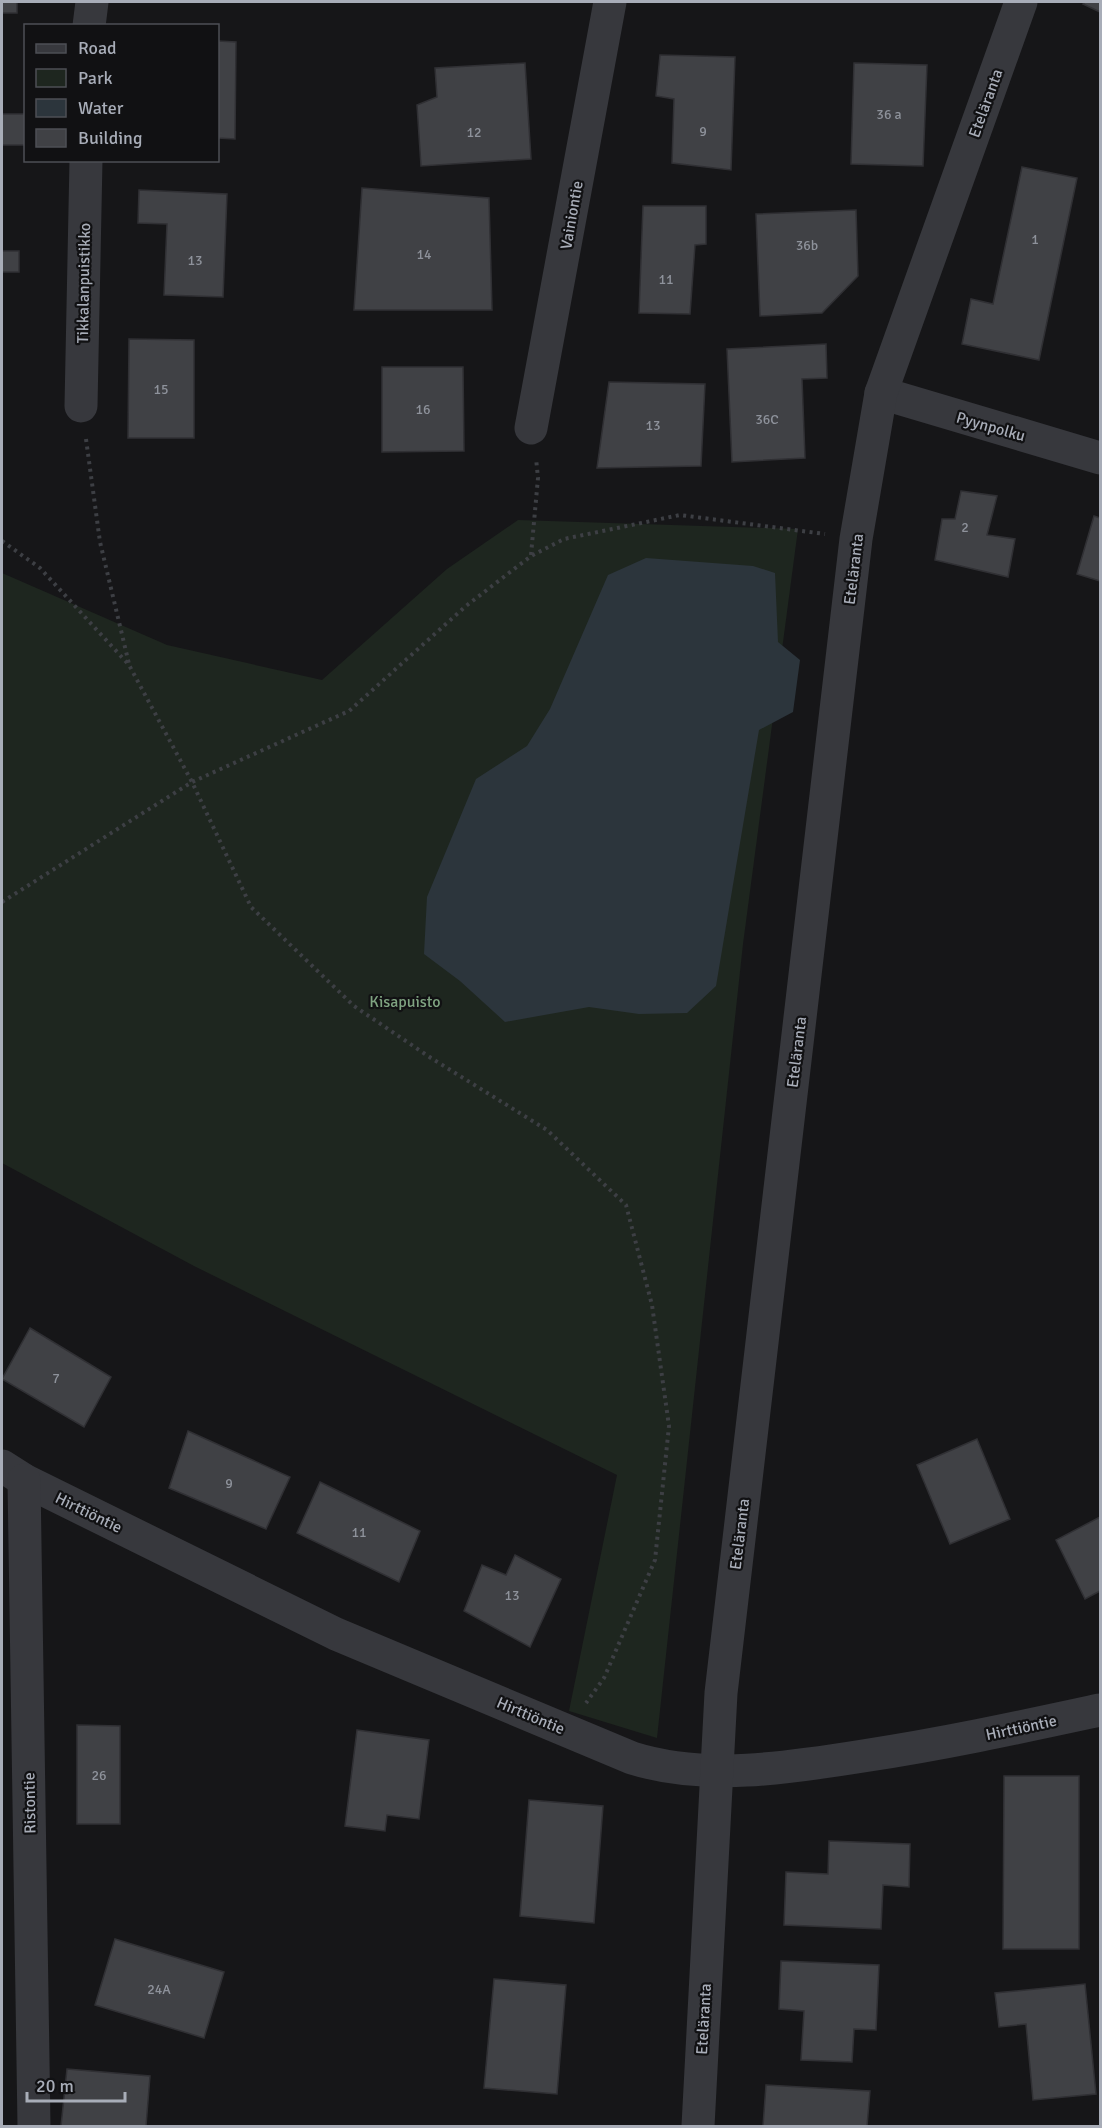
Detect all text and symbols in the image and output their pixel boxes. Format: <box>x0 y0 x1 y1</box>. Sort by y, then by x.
legend <box>24 24 219 162</box>
text: Road <box>78 37 117 59</box>
street label: Eteläranta <box>964 66 1008 140</box>
text: Park <box>78 67 113 89</box>
text: Water <box>78 97 124 119</box>
house number: 36 a <box>876 106 902 123</box>
house number: 9 <box>699 123 707 140</box>
house number: 12 <box>466 124 482 141</box>
text: Building <box>78 127 142 149</box>
street label: Vainiontie <box>556 179 588 251</box>
street label: Tikkalanpuistikko <box>73 223 95 343</box>
house number: 1 <box>1031 231 1039 248</box>
house number: 36b <box>796 237 818 254</box>
house number: 14 <box>416 246 432 263</box>
house number: 13 <box>187 252 203 269</box>
house number: 11 <box>658 271 674 288</box>
house number: 15 <box>153 381 169 398</box>
house number: 16 <box>415 401 431 418</box>
street label: Pyynpolku <box>954 408 1028 446</box>
house number: 36C <box>755 411 779 428</box>
house number: 13 <box>645 417 661 434</box>
house number: 2 <box>961 519 969 536</box>
street label: Eteläranta <box>840 532 868 606</box>
park label: Kisapuisto <box>369 992 441 1012</box>
street label: Eteläranta <box>783 1015 811 1089</box>
house number: 7 <box>52 1370 60 1387</box>
house number: 9 <box>225 1475 233 1492</box>
street label: Hirttiöntie <box>52 1488 125 1538</box>
street label: Eteläranta <box>726 1497 754 1571</box>
house number: 11 <box>351 1524 367 1541</box>
house number: 13 <box>504 1587 520 1604</box>
street label: Hirttiöntie <box>494 1693 568 1739</box>
street label: Hirttiöntie <box>984 1711 1059 1745</box>
house number: 26 <box>91 1767 107 1784</box>
street label: Ristontie <box>19 1772 41 1834</box>
house number: 24A <box>147 1981 171 1998</box>
street label: Eteläranta <box>692 1983 716 2055</box>
scale bar <box>27 2065 124 2103</box>
text: 20 m <box>36 2075 74 2097</box>

